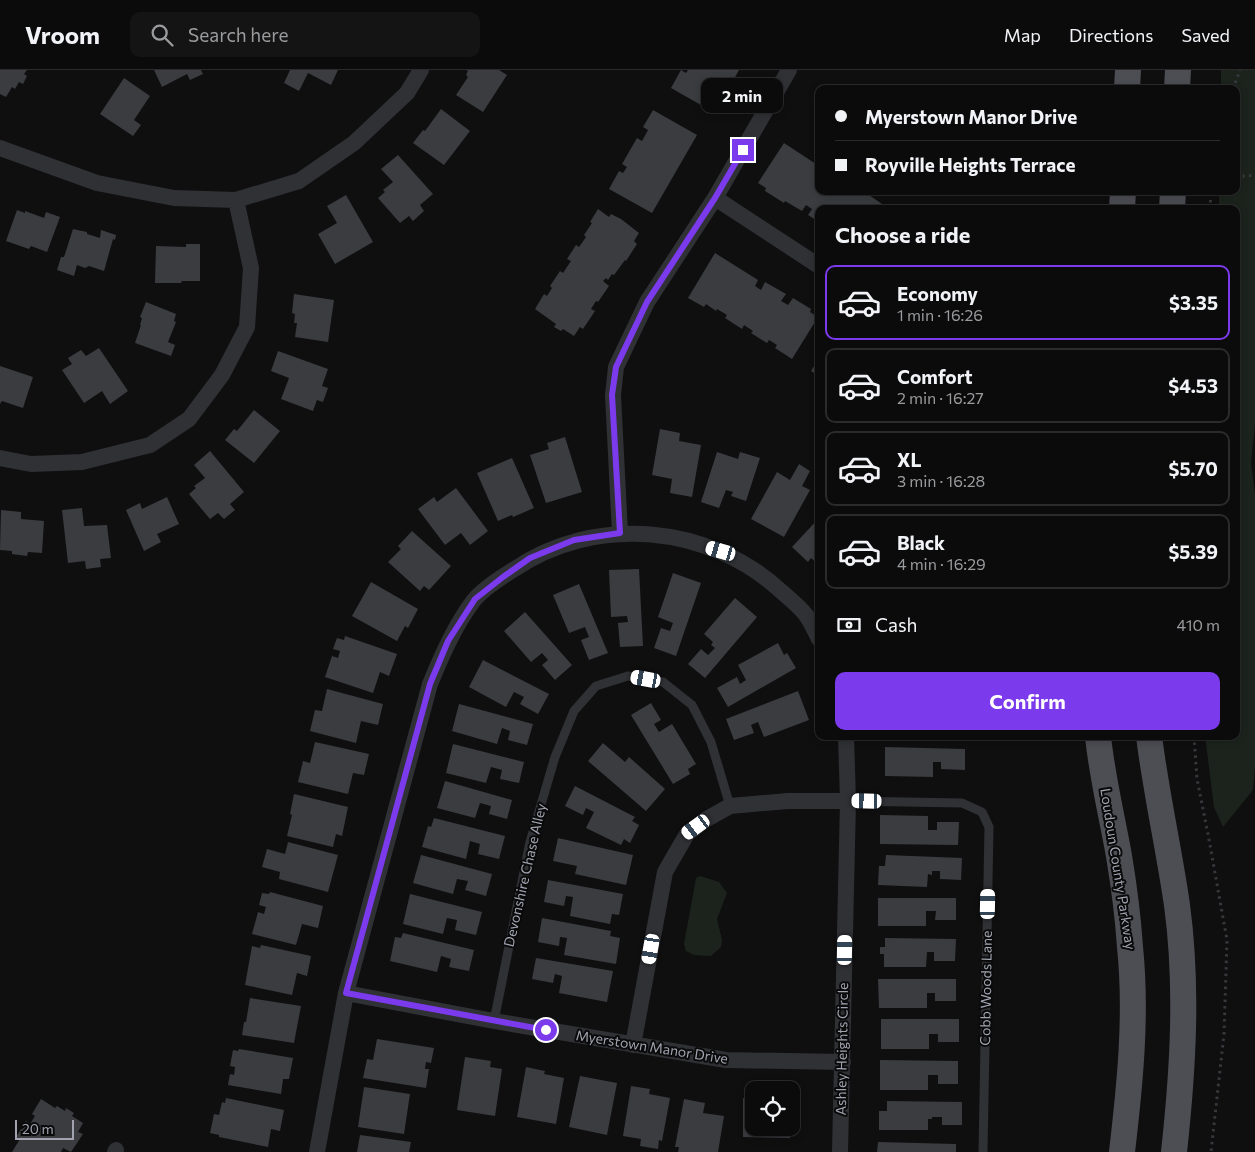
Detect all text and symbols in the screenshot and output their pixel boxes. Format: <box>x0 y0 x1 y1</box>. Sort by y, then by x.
search box <box>130 12 480 57</box>
text: Vroom <box>25 20 100 49</box>
icon: search <box>148 21 176 49</box>
text: Search here <box>188 23 289 46</box>
text: Map <box>1004 24 1041 46</box>
text: Directions <box>1069 24 1153 46</box>
text: Saved <box>1181 24 1230 46</box>
callout: 2 min <box>702 78 784 112</box>
text: 2 min <box>722 86 762 105</box>
text: Myerstown Manor Drive <box>865 105 1077 128</box>
route end <box>732 139 754 161</box>
text: Royville Heights Terrace <box>865 153 1076 176</box>
text: Choose a ride <box>835 221 970 248</box>
icon: car <box>837 280 882 325</box>
text: Economy <box>897 282 978 305</box>
text: $3.35 <box>1169 291 1218 314</box>
text: 1 min · 16:26 <box>897 305 983 324</box>
icon: car <box>837 363 882 408</box>
text: Comfort <box>897 365 973 388</box>
text: $4.53 <box>1168 374 1218 397</box>
text: 2 min · 16:27 <box>897 388 984 407</box>
icon: car <box>837 446 882 491</box>
text: XL <box>897 448 922 471</box>
text: $5.70 <box>1168 457 1218 480</box>
text: 3 min · 16:28 <box>897 471 985 490</box>
icon: car <box>837 529 882 574</box>
text: Black <box>897 531 945 554</box>
car <box>704 540 737 562</box>
text: $5.39 <box>1168 540 1218 563</box>
text: 4 min · 16:29 <box>897 554 986 573</box>
icon: cash <box>835 611 863 639</box>
text: Cash <box>875 613 917 636</box>
text: 410 m <box>1177 615 1220 634</box>
car <box>629 669 662 689</box>
button: Confirm <box>835 672 1220 730</box>
street label: Loudoun County Parkway <box>1097 787 1140 951</box>
car <box>851 793 882 809</box>
street label: Devonshire Chase Alley <box>500 801 549 948</box>
car <box>679 812 712 842</box>
car <box>980 889 995 919</box>
street label: Cobb Woods Lane <box>976 930 995 1046</box>
car <box>641 933 660 965</box>
car <box>837 935 852 965</box>
street label: Ashley Heights Circle <box>832 982 851 1116</box>
route start <box>535 1019 557 1041</box>
street label: Myerstown Manor Drive <box>575 1026 729 1067</box>
map controls <box>745 1081 800 1136</box>
button: locate <box>745 1081 800 1136</box>
scale bar <box>15 1117 74 1140</box>
text: 20 m <box>22 1120 54 1137</box>

